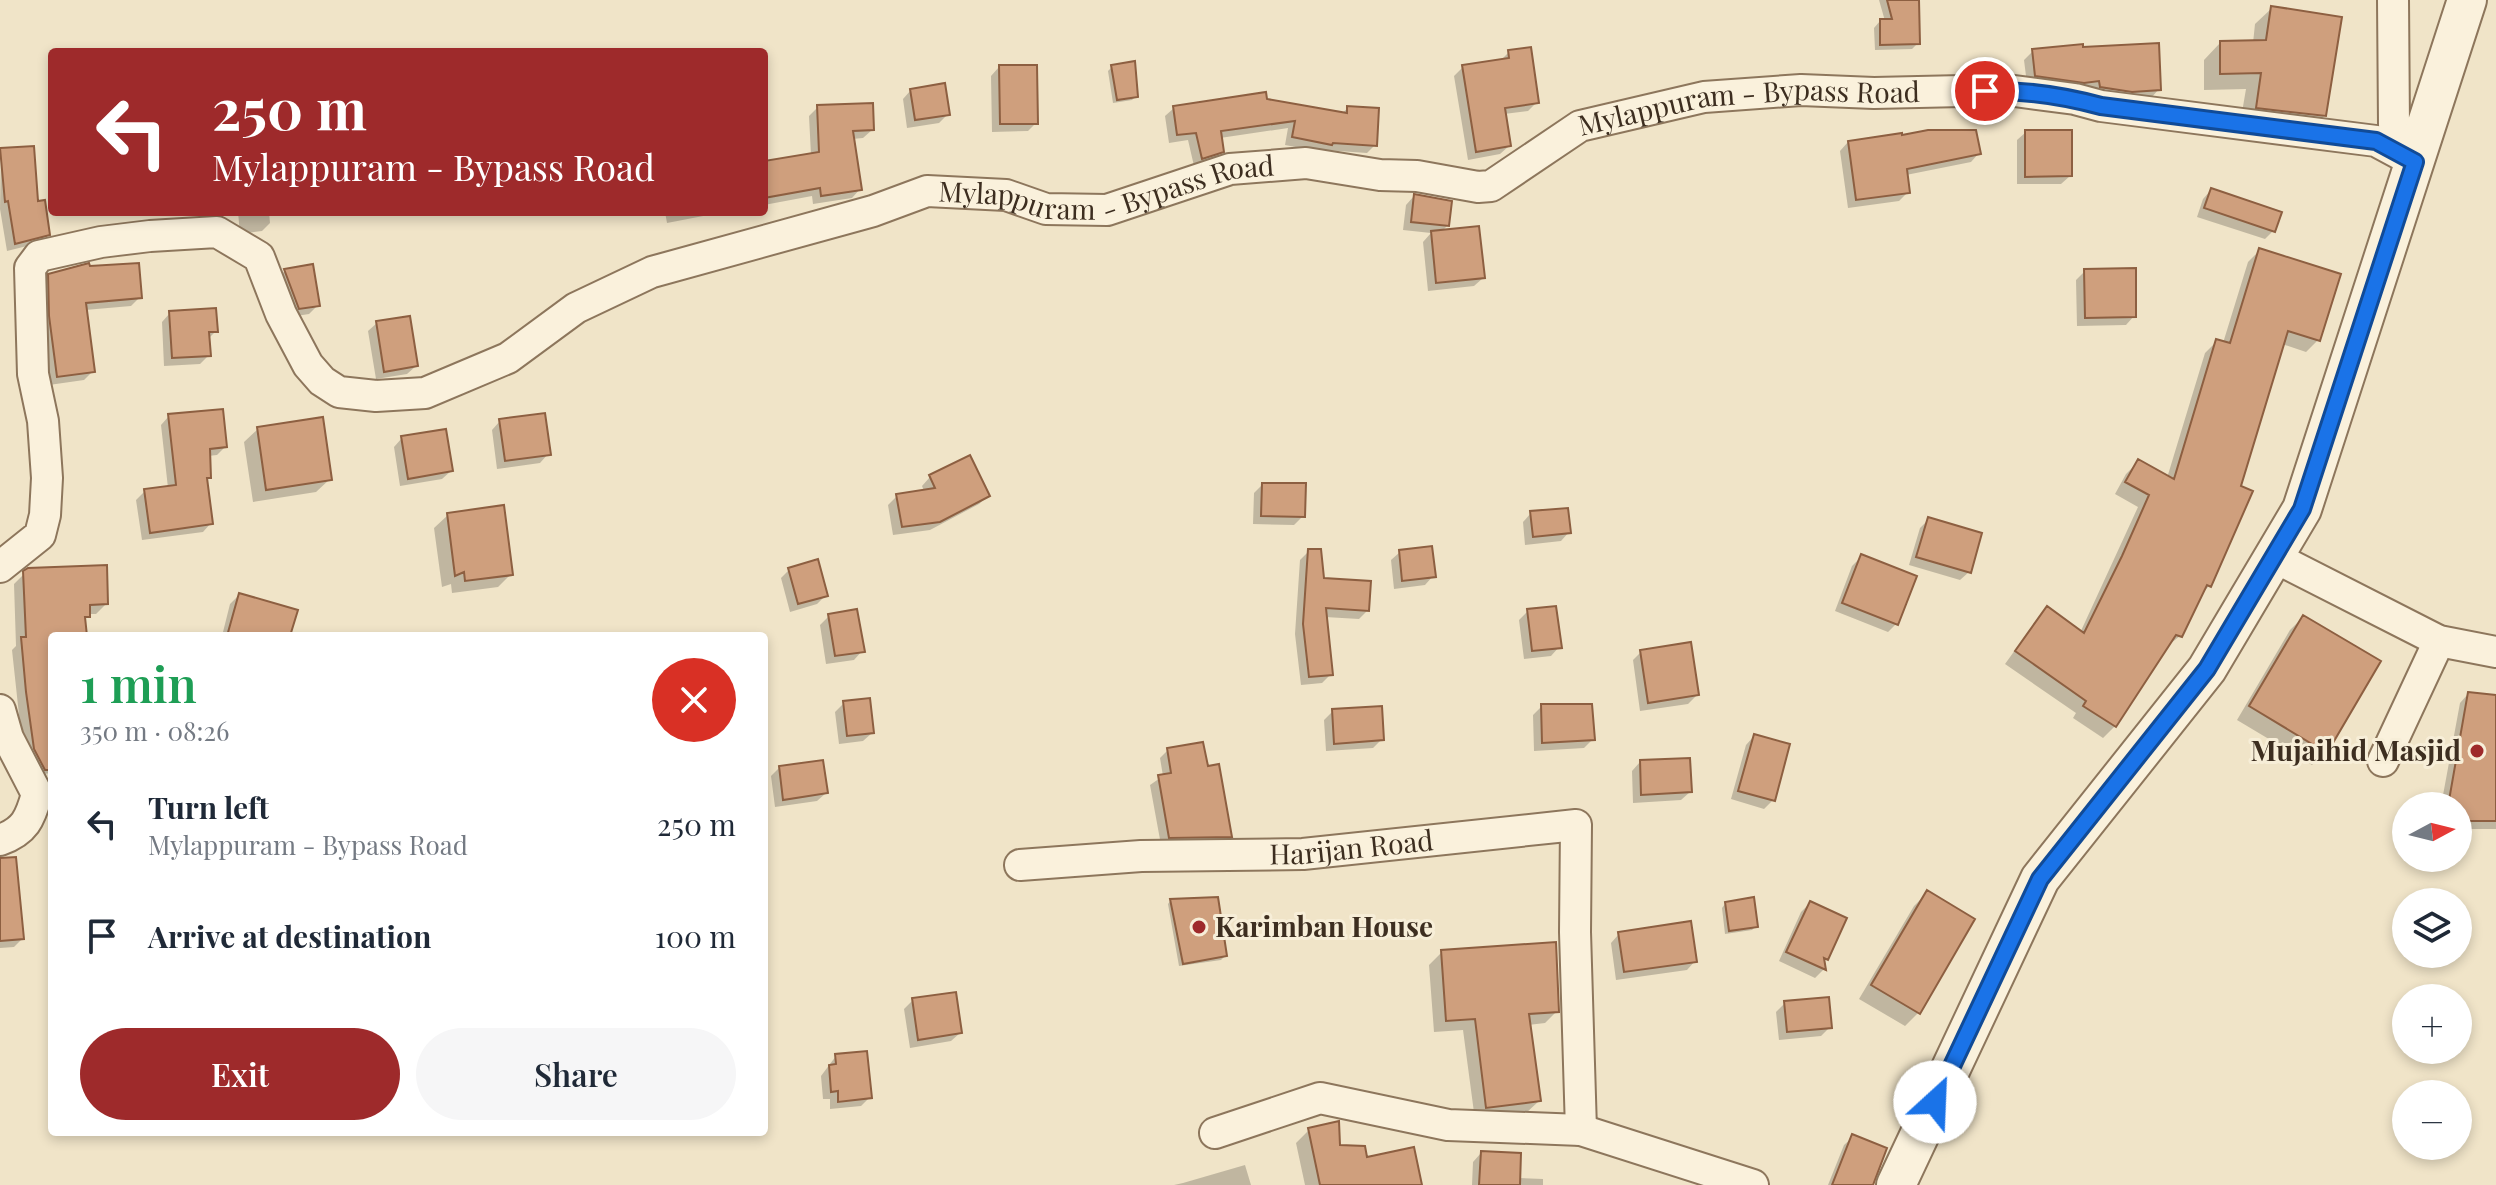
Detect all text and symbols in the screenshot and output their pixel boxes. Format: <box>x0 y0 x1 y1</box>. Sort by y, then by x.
pin <box>1951 57 2019 125</box>
icon: arrive <box>1963 69 2007 113</box>
text: 250 m <box>212 70 367 145</box>
street label: Mylappuram - Bypass Road <box>1574 70 1920 143</box>
icon: left <box>80 80 184 184</box>
text: Mylappuram - Bypass Road <box>212 142 655 190</box>
street label: Mylappuram - Bypass Road <box>938 146 1275 228</box>
text: 1 min <box>80 651 197 715</box>
button: close <box>652 658 736 742</box>
text: 350 m · 08:26 <box>80 713 229 748</box>
place label: Mujaihid Masjid <box>2251 731 2461 768</box>
marker: Mujaihid Masjid <box>2468 742 2486 760</box>
text: Turn left <box>148 787 269 827</box>
north arrow <box>2392 792 2472 872</box>
map controls <box>2392 792 2472 1160</box>
icon: left <box>80 802 124 846</box>
text: 250 m <box>657 804 736 844</box>
street label: Harijan Road <box>1269 820 1435 871</box>
text: Mylappuram - Bypass Road <box>148 827 468 862</box>
button: layers <box>2392 888 2472 968</box>
place label: Karimban House <box>1215 907 1433 944</box>
icon: arrive <box>80 914 124 958</box>
text: Arrive at destination <box>148 916 431 956</box>
text: 100 m <box>655 916 736 956</box>
marker: Karimban House <box>1190 918 1208 936</box>
button: + <box>2392 984 2472 1064</box>
button: Exit <box>80 1028 400 1120</box>
button: Share <box>416 1028 736 1120</box>
position arrow <box>1893 1060 1977 1144</box>
button: − <box>2392 1080 2472 1160</box>

